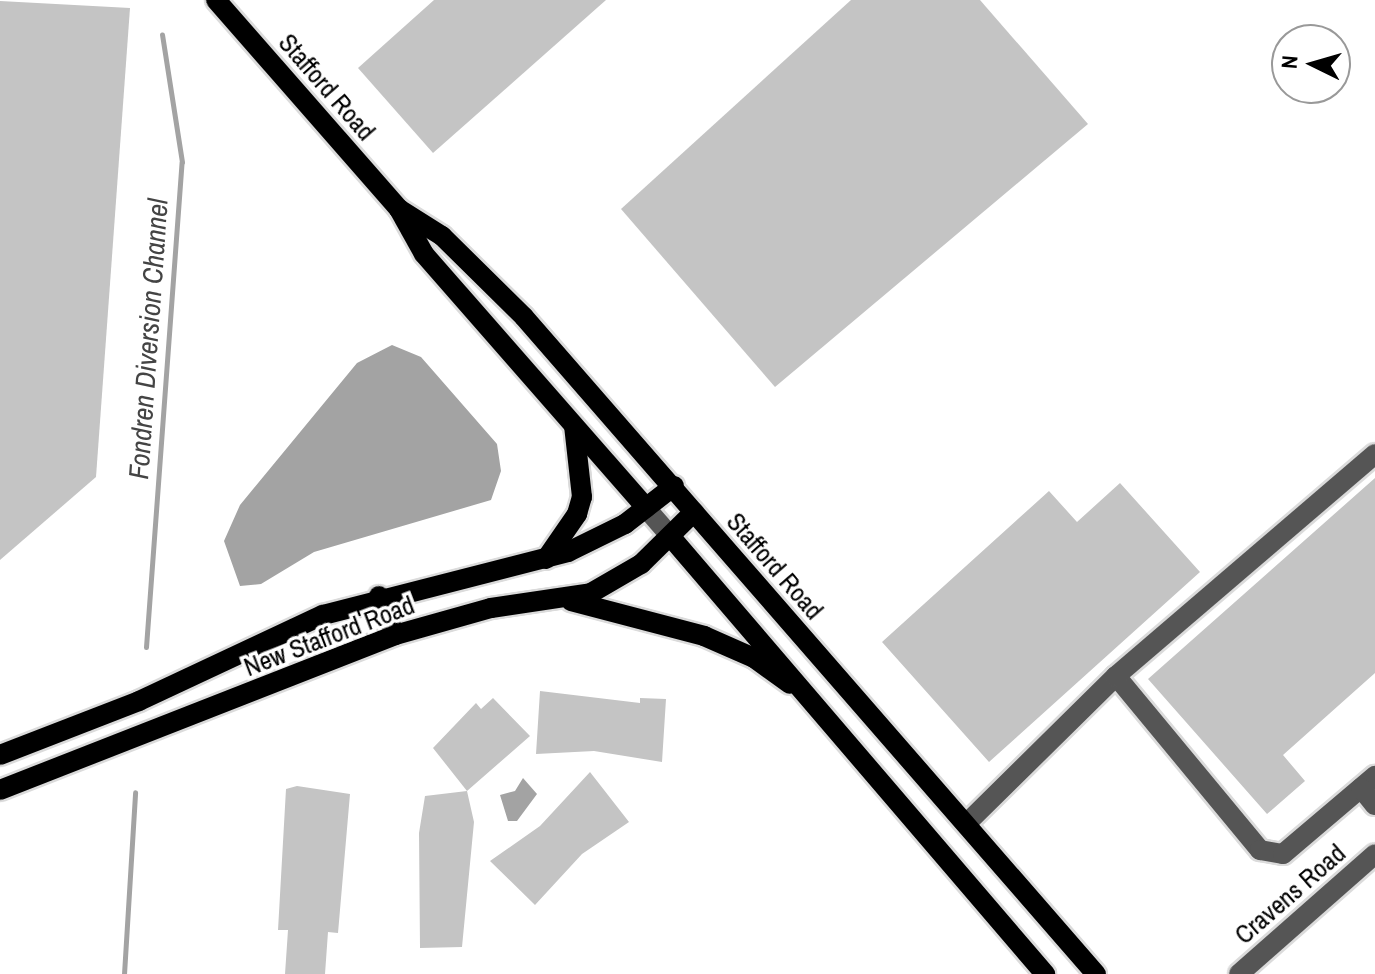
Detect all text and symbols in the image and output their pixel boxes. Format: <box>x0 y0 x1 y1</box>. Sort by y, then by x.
north arrow <box>1271 24 1351 104</box>
street label: Stafford Road <box>272 27 382 147</box>
text: N <box>1274 54 1305 70</box>
water label: Fondren Diversion Channel <box>121 198 175 480</box>
street label: Stafford Road <box>720 506 830 626</box>
street label: New Stafford Road <box>239 589 419 683</box>
street label: Cravens Road <box>1228 838 1352 950</box>

